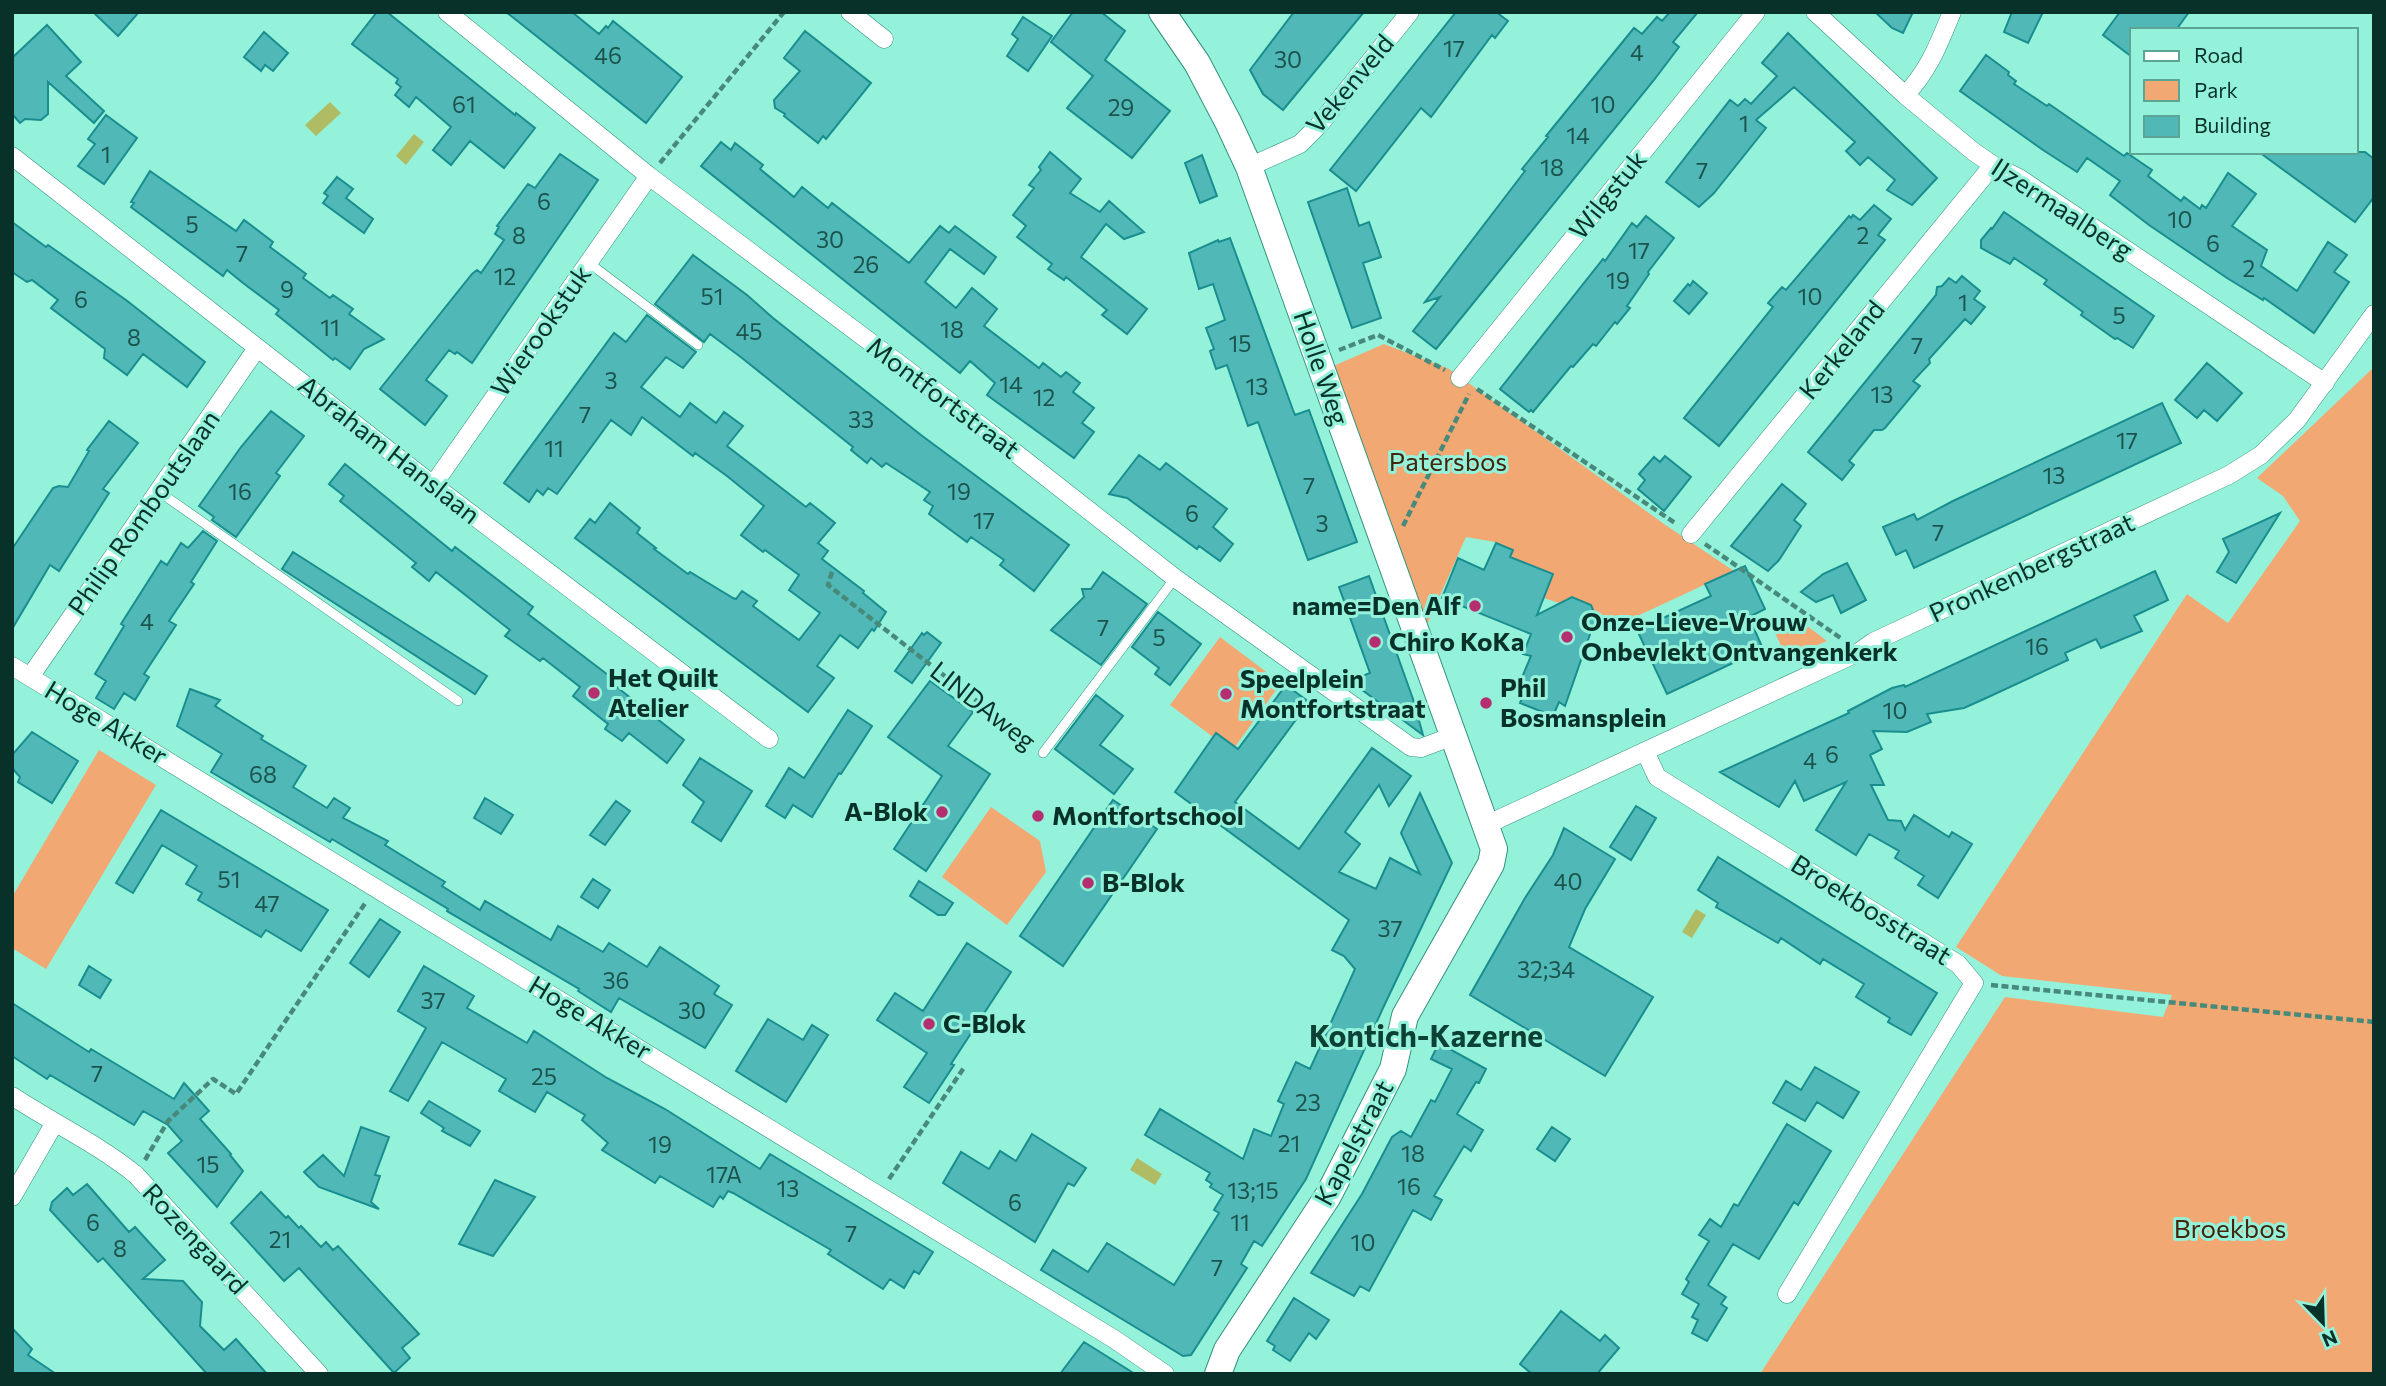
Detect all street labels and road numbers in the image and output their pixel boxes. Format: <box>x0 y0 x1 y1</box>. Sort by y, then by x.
street label: Vekenveld <box>1298 27 1399 139</box>
street label: Wilgstuk <box>1562 144 1652 245</box>
street label: IJzermaalberg <box>1986 151 2139 265</box>
street label: Wierookstuk <box>483 259 596 402</box>
street label: Kerkeland <box>1792 293 1890 405</box>
street label: Holle Weg <box>1288 306 1357 429</box>
street label: Montfortstraat <box>862 329 1026 464</box>
street label: Abraham Hanslaan <box>293 368 487 529</box>
street label: Philip Romboutslaan <box>60 404 225 621</box>
street label: Pronkenbergstraat <box>1924 506 2139 628</box>
street label: LINDAweg <box>925 654 1043 756</box>
street label: Hoge Akker <box>40 673 174 770</box>
street label: Broekbosstraat <box>1786 847 1958 970</box>
street label: Hoge Akker <box>524 968 658 1065</box>
street label: Kapelstraat <box>1307 1074 1399 1210</box>
street label: Rozengaard <box>137 1176 255 1300</box>

